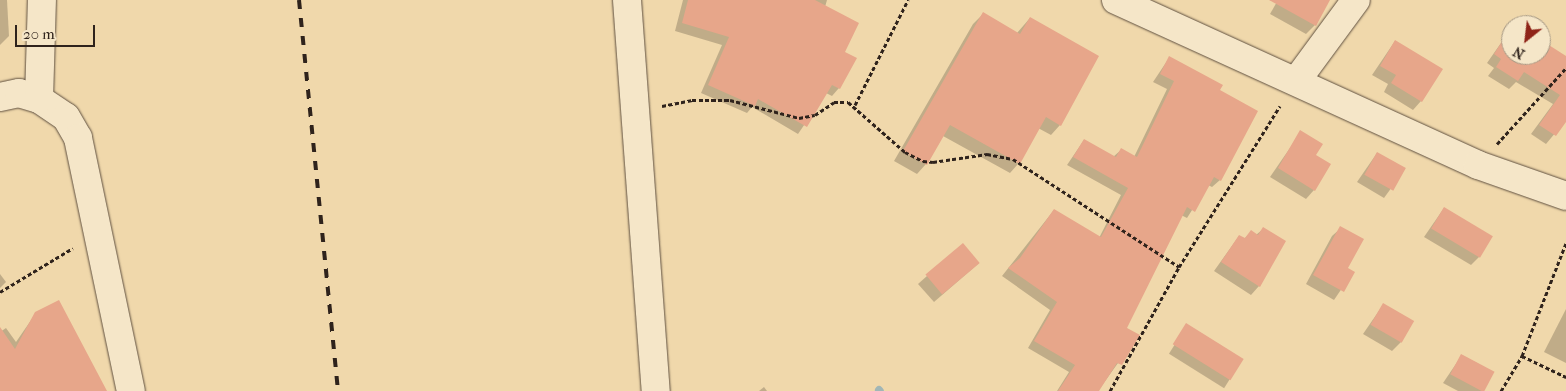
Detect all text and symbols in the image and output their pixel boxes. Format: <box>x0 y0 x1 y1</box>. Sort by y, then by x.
scale bar <box>18 15 98 47</box>
north arrow <box>1501 15 1551 65</box>
text: 20 m <box>23 25 55 43</box>
text: N <box>1510 43 1528 63</box>

